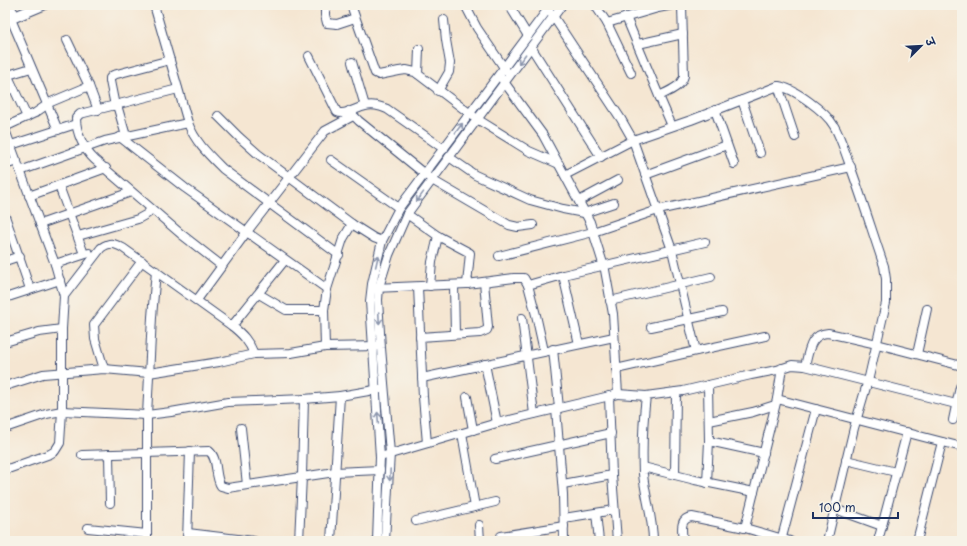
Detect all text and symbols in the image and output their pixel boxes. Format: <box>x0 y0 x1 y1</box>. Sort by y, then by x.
north arrow <box>901 26 941 66</box>
text: उ <box>921 34 941 50</box>
one-way arrow <box>517 53 526 64</box>
one-way arrow <box>455 123 464 134</box>
one-way arrow <box>415 191 424 202</box>
one-way arrow <box>374 255 381 268</box>
one-way arrow <box>375 311 382 324</box>
one-way arrow <box>374 412 381 425</box>
one-way arrow <box>386 468 394 481</box>
scale bar <box>813 494 898 520</box>
text: 100 m <box>819 498 856 516</box>

